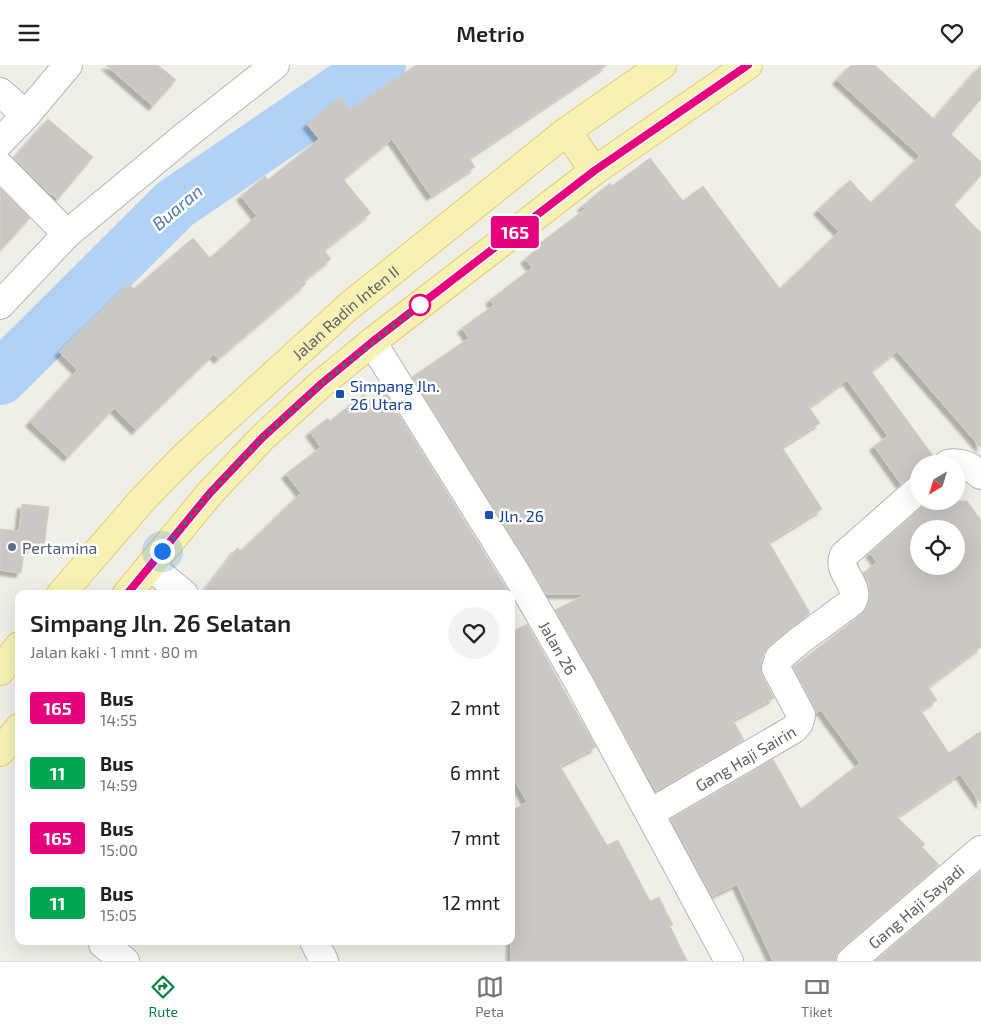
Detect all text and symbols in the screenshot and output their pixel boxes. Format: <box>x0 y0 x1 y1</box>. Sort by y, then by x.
icon: menu <box>15 19 43 47</box>
icon: heart <box>938 19 966 47</box>
text: Metrio <box>456 20 525 46</box>
water label: Buaran <box>147 179 207 235</box>
line badge: 165 <box>486 216 544 248</box>
text: 165 <box>501 221 529 243</box>
street label: Jalan Radin Inten II <box>288 261 402 363</box>
unlabelled marker <box>409 294 431 316</box>
place label: Simpang Jln. 26 Utara <box>350 376 440 413</box>
marker: Simpang Jln. 26 Utara <box>334 388 346 400</box>
north arrow <box>910 455 965 510</box>
map controls <box>910 455 965 575</box>
place label: Jln. 26 <box>499 506 544 525</box>
marker: Jln. 26 <box>483 509 495 521</box>
button: locate <box>910 520 965 575</box>
place label: Pertamina <box>22 538 97 557</box>
your location <box>150 539 175 564</box>
marker: Pertamina <box>6 541 18 553</box>
button: heart <box>448 607 500 659</box>
text: Simpang Jln. 26 Selatan <box>30 608 291 637</box>
street label: Jalan 26 <box>536 617 582 678</box>
text: Jalan kaki · 1 mnt · 80 m <box>30 642 198 661</box>
text: Bus <box>100 687 134 710</box>
text: 2 mnt <box>450 696 500 719</box>
text: 165 <box>43 697 72 719</box>
text: 14:55 <box>100 710 137 729</box>
street label: Gang Haji Sairin <box>691 721 799 794</box>
text: Bus <box>100 752 134 775</box>
text: 6 mnt <box>450 761 500 784</box>
text: 11 <box>50 762 65 784</box>
text: 14:59 <box>100 775 138 794</box>
text: Bus <box>100 817 134 840</box>
text: 7 mnt <box>451 826 500 849</box>
text: 165 <box>43 827 72 849</box>
text: 15:00 <box>100 840 138 859</box>
street label: Gang Haji Sayadi <box>864 860 967 952</box>
text: Bus <box>100 882 134 905</box>
text: 12 mnt <box>443 891 500 914</box>
text: 11 <box>50 892 65 914</box>
text: 15:05 <box>100 905 137 924</box>
tab: Rute <box>149 973 178 1020</box>
tab: Peta <box>475 973 504 1020</box>
tab: Tiket <box>801 973 832 1020</box>

